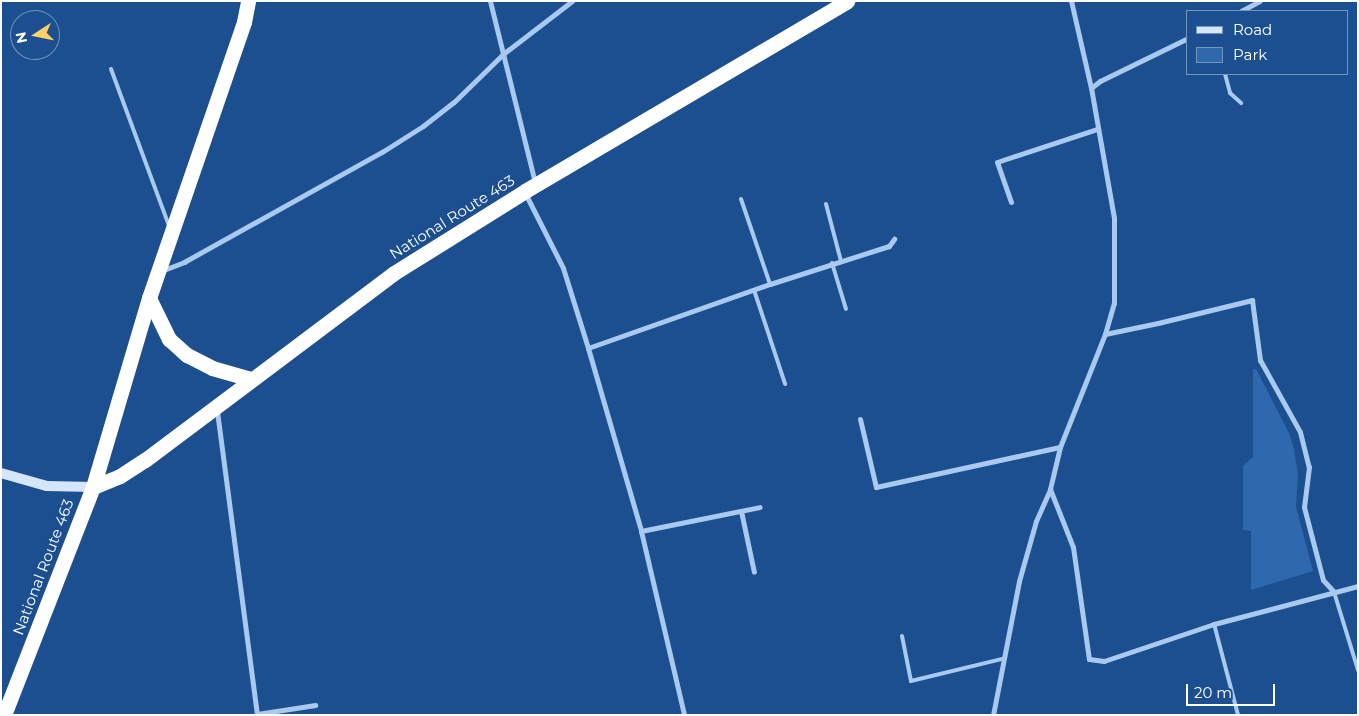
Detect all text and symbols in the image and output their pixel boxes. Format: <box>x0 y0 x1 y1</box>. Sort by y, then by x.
north arrow <box>10 10 60 60</box>
legend <box>1186 10 1349 75</box>
text: Road <box>1233 20 1272 39</box>
text: N <box>11 30 31 45</box>
text: Park <box>1233 45 1267 64</box>
street label: National Route 463 <box>386 171 518 263</box>
street label: National Route 463 <box>9 496 77 638</box>
scale bar <box>1189 674 1278 706</box>
text: 20 m <box>1194 683 1232 702</box>

